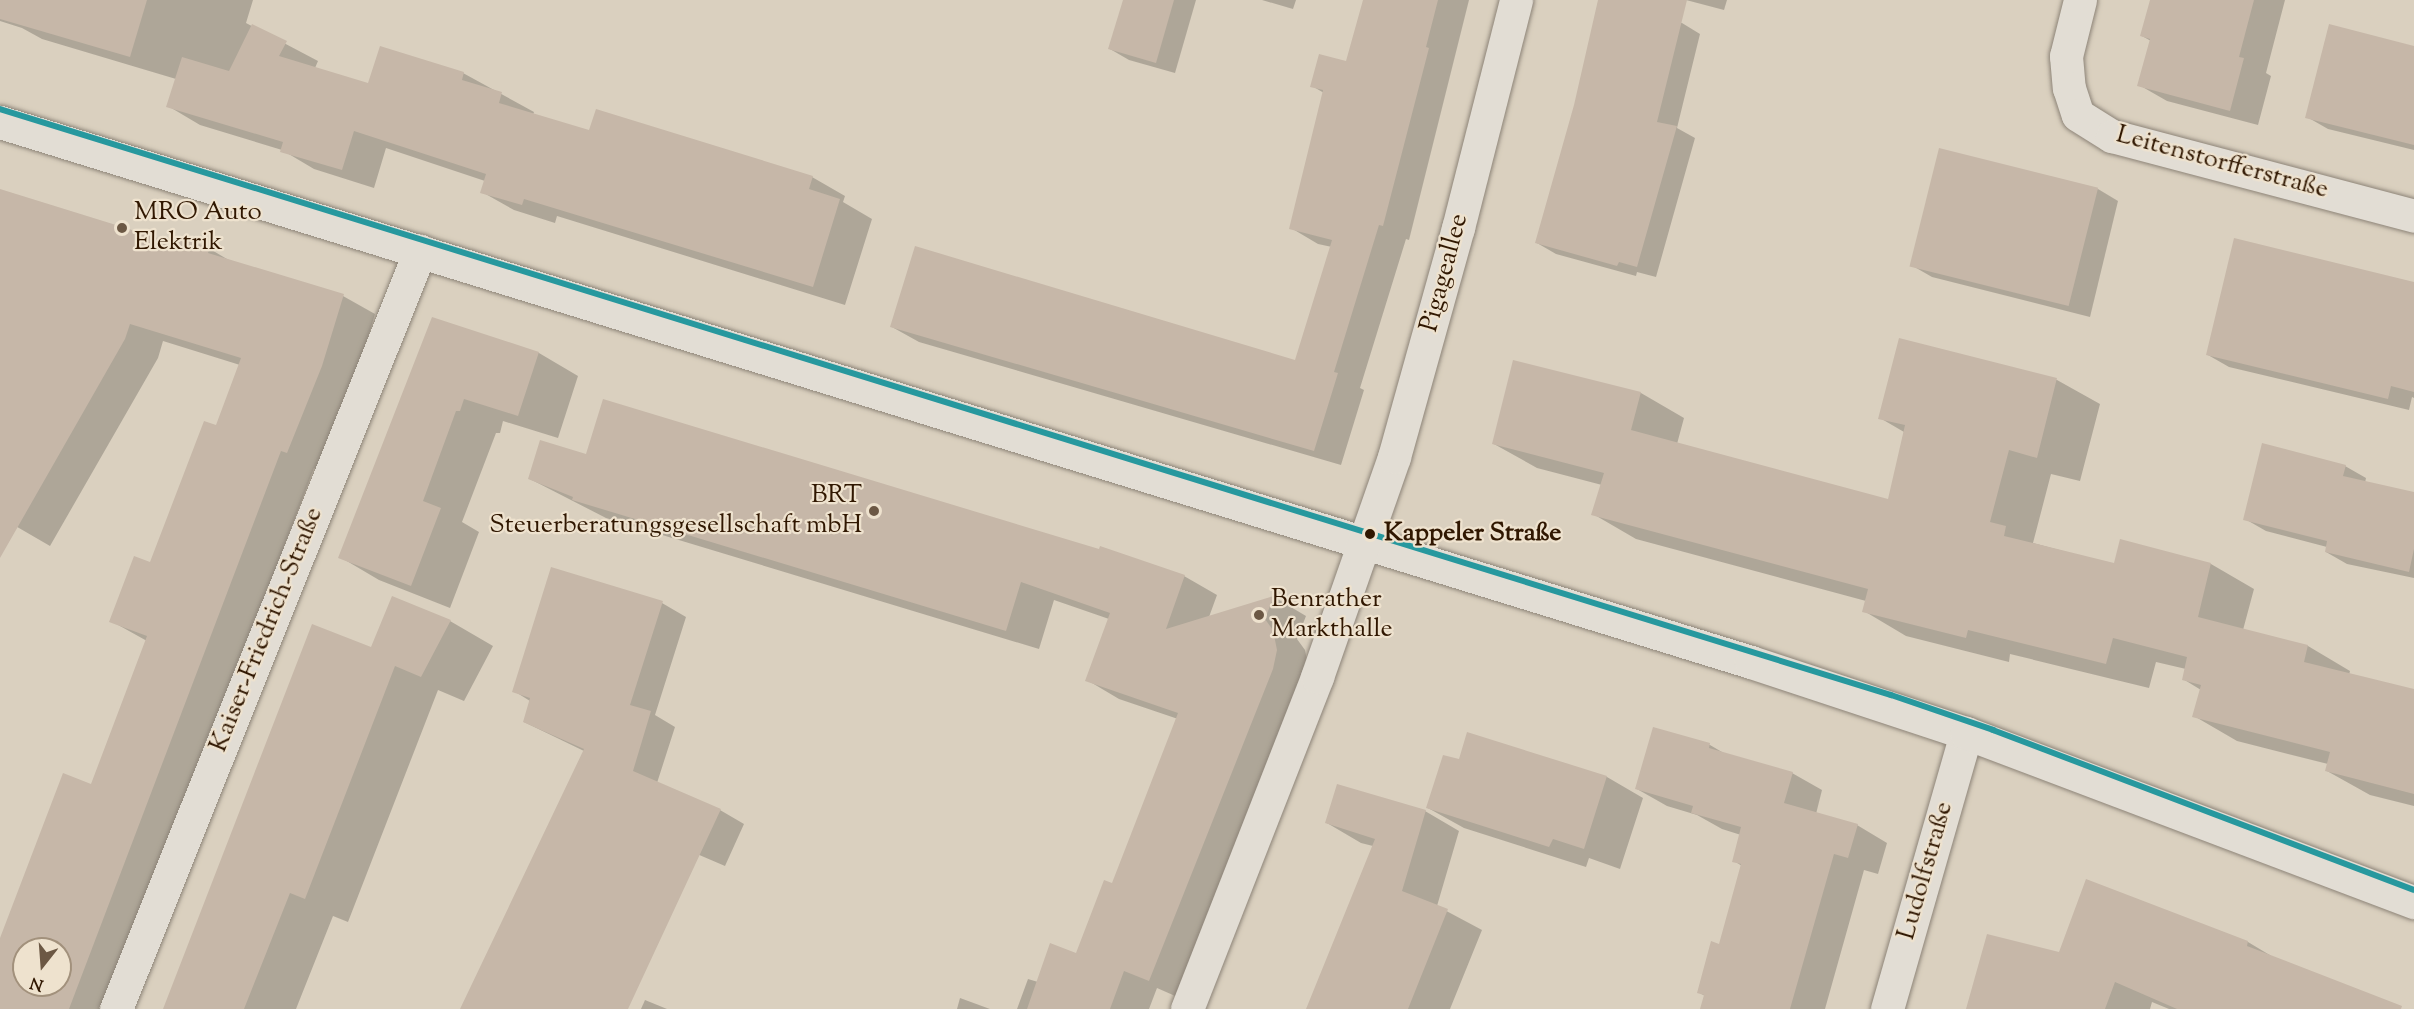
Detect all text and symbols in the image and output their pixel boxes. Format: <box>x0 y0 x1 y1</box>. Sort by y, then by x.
street label: Leitenstorfferstraße <box>2113 120 2331 206</box>
place label: MRO Auto Elektrik <box>134 197 262 258</box>
street label: Pigageallee <box>1414 211 1476 335</box>
marker: MRO Auto Elektrik <box>115 221 129 235</box>
place label: BRT Steuerberatungsgesellschaft mbH <box>489 480 862 542</box>
street label: Kaiser-Friedrich-Straße <box>204 503 330 757</box>
marker: BRT Steuerberatungsgesellschaft mbH <box>867 504 881 518</box>
place label: Kappeler Straße <box>1384 518 1561 550</box>
marker: Kappeler Straße <box>1361 525 1379 543</box>
place label: Benrather Markthalle <box>1271 584 1393 646</box>
marker: Benrather Markthalle <box>1252 608 1266 622</box>
street label: Ludolfstraße <box>1891 798 1961 944</box>
north arrow <box>12 937 72 997</box>
text: N <box>28 970 47 996</box>

